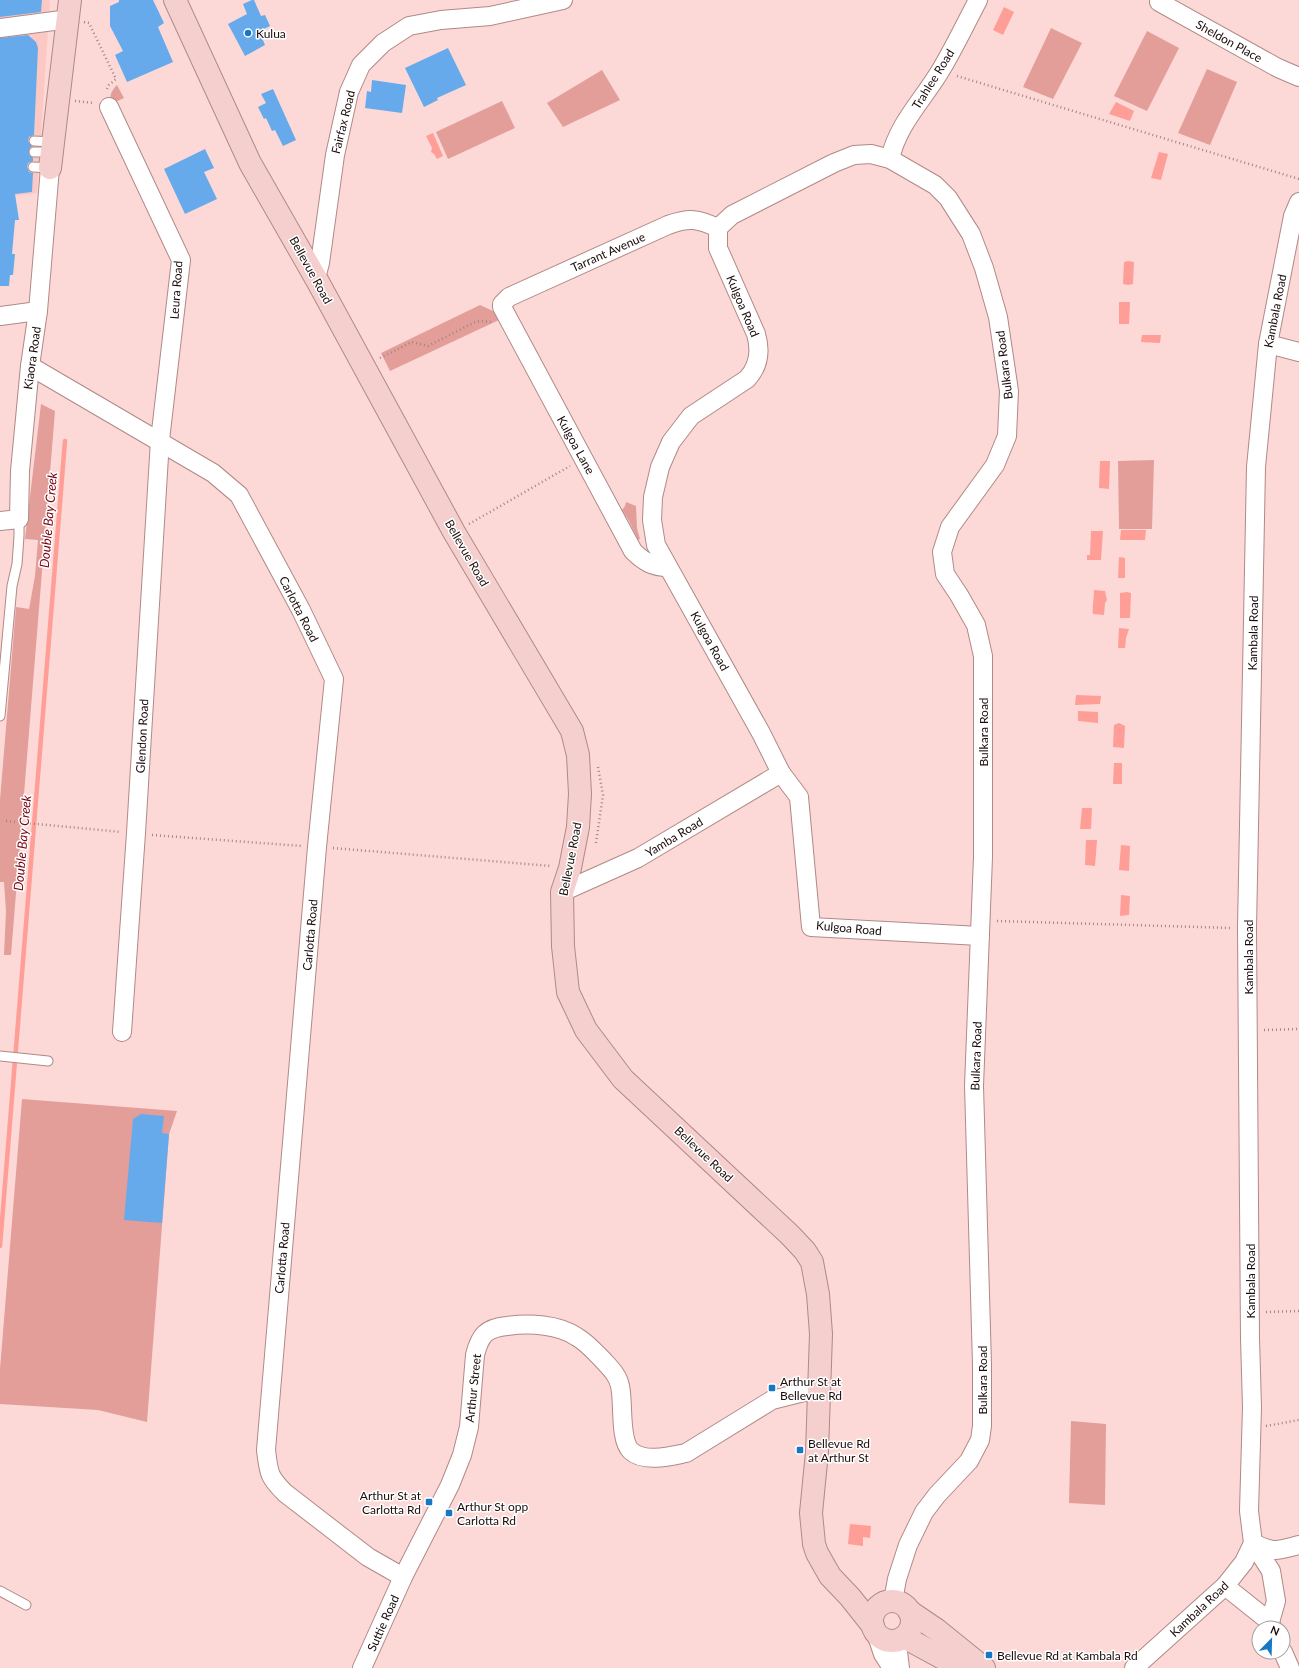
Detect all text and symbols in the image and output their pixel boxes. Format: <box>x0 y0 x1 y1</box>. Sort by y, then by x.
street label: Sheldon Place <box>1193 17 1265 65</box>
place label: Kulua <box>256 26 286 41</box>
marker: Kulua <box>243 28 253 38</box>
street label: Trahlee Road <box>909 46 957 112</box>
street label: Fairfax Road <box>328 89 358 155</box>
street label: Tarrant Avenue <box>569 229 647 275</box>
street label: Bellevue Road <box>286 234 336 306</box>
street label: Leura Road <box>166 260 186 320</box>
street label: Kulgoa Road <box>723 273 763 339</box>
street label: Kambala Road <box>1260 273 1290 349</box>
street label: Kiaora Road <box>20 325 44 391</box>
street label: Bulkara Road <box>992 330 1016 400</box>
street label: Kulgoa Lane <box>554 413 598 477</box>
water label: Double Bay Creek <box>36 471 60 569</box>
street label: Bellevue Road <box>442 517 492 589</box>
street label: Carlotta Road <box>276 574 322 644</box>
street label: Kambala Road <box>1245 595 1261 671</box>
street label: Kulgoa Road <box>687 609 733 673</box>
street label: Bulkara Road <box>976 697 991 767</box>
street label: Glendon Road <box>133 698 151 774</box>
water label: Double Bay Creek <box>10 794 34 892</box>
street label: Yamba Road <box>643 814 705 860</box>
street label: Bellevue Road <box>556 821 584 897</box>
street label: Carlotta Road <box>299 899 321 971</box>
street label: Kulgoa Road <box>816 918 882 938</box>
street label: Kambala Road <box>1241 920 1256 994</box>
street label: Bulkara Road <box>967 1021 985 1091</box>
street label: Bellevue Road <box>672 1123 736 1185</box>
street label: Carlotta Road <box>271 1222 293 1294</box>
street label: Kambala Road <box>1243 1244 1258 1318</box>
street label: Bulkara Road <box>975 1345 990 1415</box>
street label: Arthur Street <box>462 1352 484 1423</box>
place label: Arthur St at Bellevue Rd <box>780 1374 842 1403</box>
marker: Arthur St at Bellevue Rd <box>767 1383 777 1393</box>
place label: Bellevue Rd at Arthur St <box>808 1436 870 1465</box>
marker: Bellevue Rd at Arthur St <box>795 1445 805 1455</box>
place label: Arthur St at Carlotta Rd <box>360 1488 422 1517</box>
marker: Arthur St at Carlotta Rd <box>424 1497 434 1507</box>
place label: Arthur St opp Carlotta Rd <box>457 1499 528 1528</box>
marker: Arthur St opp Carlotta Rd <box>444 1508 454 1518</box>
street label: Kambala Road <box>1166 1578 1232 1640</box>
street label: Suttie Road <box>364 1592 402 1654</box>
north arrow <box>1251 1620 1291 1660</box>
text: N <box>1269 1623 1282 1638</box>
place label: Bellevue Rd at Kambala Rd <box>997 1648 1138 1663</box>
marker: Bellevue Rd at Kambala Rd <box>984 1650 994 1660</box>

